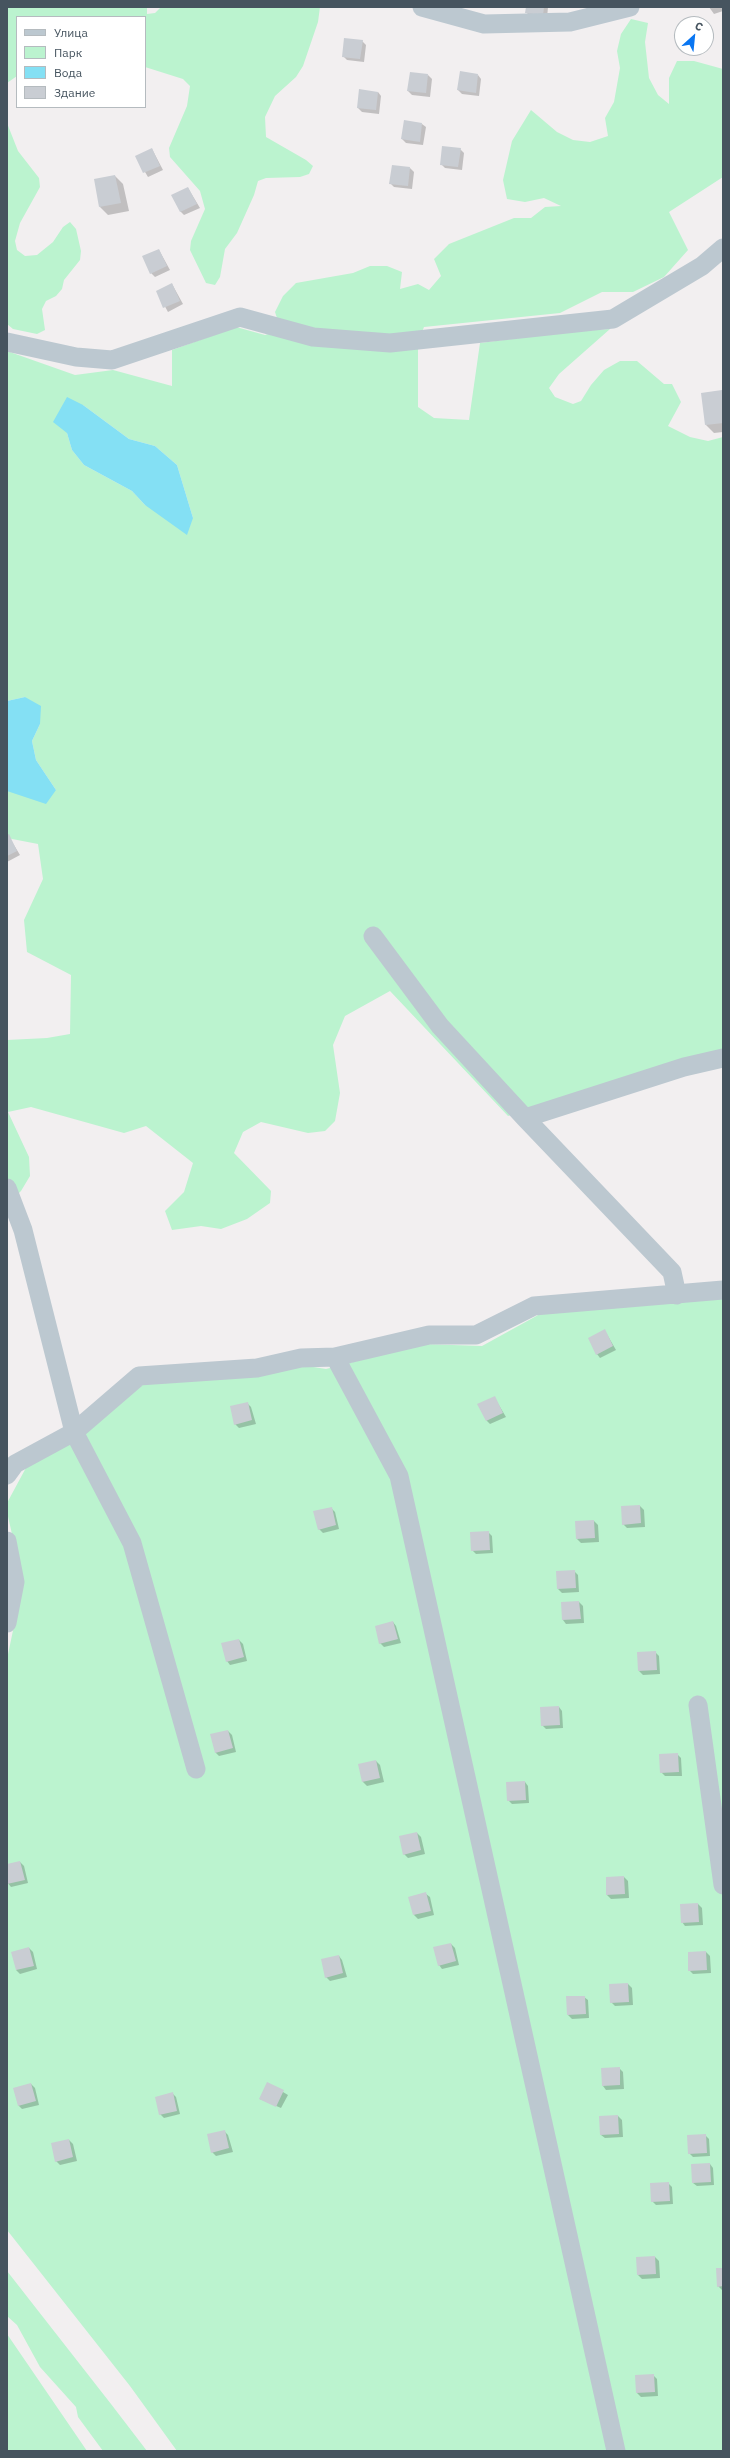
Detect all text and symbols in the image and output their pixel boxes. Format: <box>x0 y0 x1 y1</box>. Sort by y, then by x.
legend <box>16 16 146 108</box>
north arrow <box>674 16 714 56</box>
text: С <box>693 18 705 34</box>
text: Улица <box>54 25 88 40</box>
text: Парк <box>54 45 82 60</box>
text: Вода <box>54 65 82 80</box>
text: Здание <box>54 85 95 100</box>

